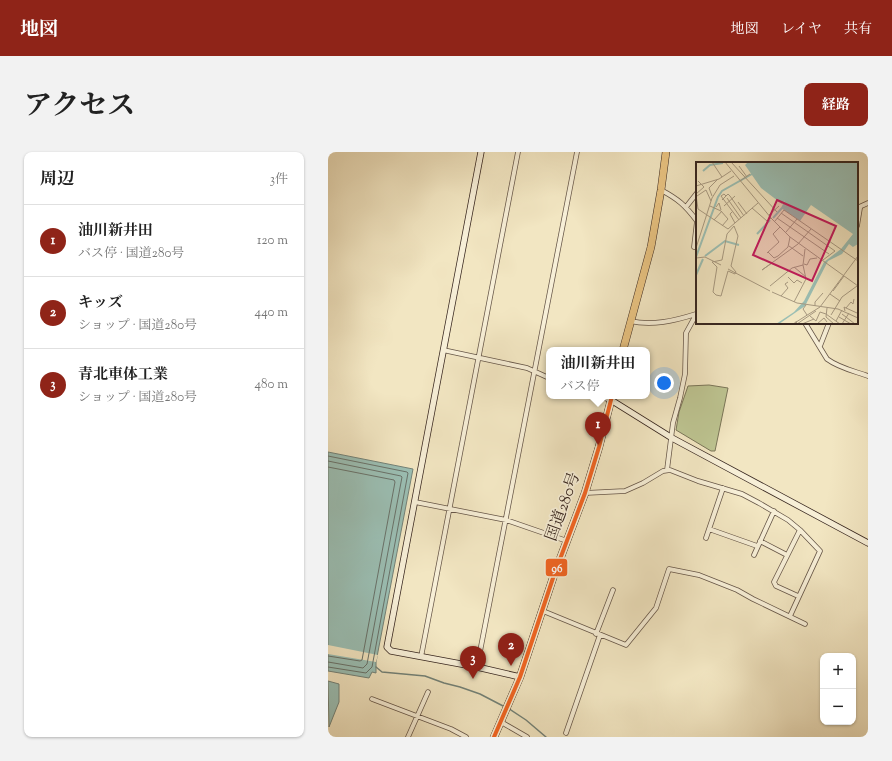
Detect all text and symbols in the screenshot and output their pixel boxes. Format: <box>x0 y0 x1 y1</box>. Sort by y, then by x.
text: 地図 <box>20 17 58 44</box>
text: 地図 <box>731 20 759 40</box>
text: レイヤ <box>781 20 822 40</box>
text: 共有 <box>844 20 872 40</box>
button: 経路 <box>804 83 868 126</box>
text: アクセス <box>24 87 135 127</box>
inset map <box>696 162 858 324</box>
text: 周辺 <box>40 168 74 192</box>
text: 3件 <box>270 171 288 189</box>
text: 油川新井田 <box>78 221 153 242</box>
text: 1 <box>51 232 55 250</box>
text: 120 m <box>257 232 288 250</box>
text: バス停 · 国道280号 <box>78 245 184 263</box>
text: キッズ <box>78 293 123 314</box>
text: 2 <box>50 304 56 322</box>
text: 440 m <box>255 304 288 322</box>
text: ショップ · 国道280号 <box>78 317 197 335</box>
popup <box>546 347 650 399</box>
text: 油川新井田 <box>560 354 636 375</box>
text: 青北車体工業 <box>78 365 168 386</box>
your location <box>654 373 674 393</box>
text: 3 <box>50 376 56 394</box>
text: 480 m <box>255 376 288 394</box>
text: バス停 <box>560 378 600 396</box>
text: ショップ · 国道280号 <box>78 389 197 407</box>
pin: 1 <box>585 412 611 445</box>
street label: 国道280号 <box>541 469 587 545</box>
line badge: 96 <box>545 558 568 577</box>
text: 96 <box>552 561 563 577</box>
pin: 2 <box>498 633 524 666</box>
pin: 3 <box>460 646 486 679</box>
map controls <box>820 653 856 725</box>
button: + <box>820 653 856 689</box>
button: − <box>820 689 856 725</box>

